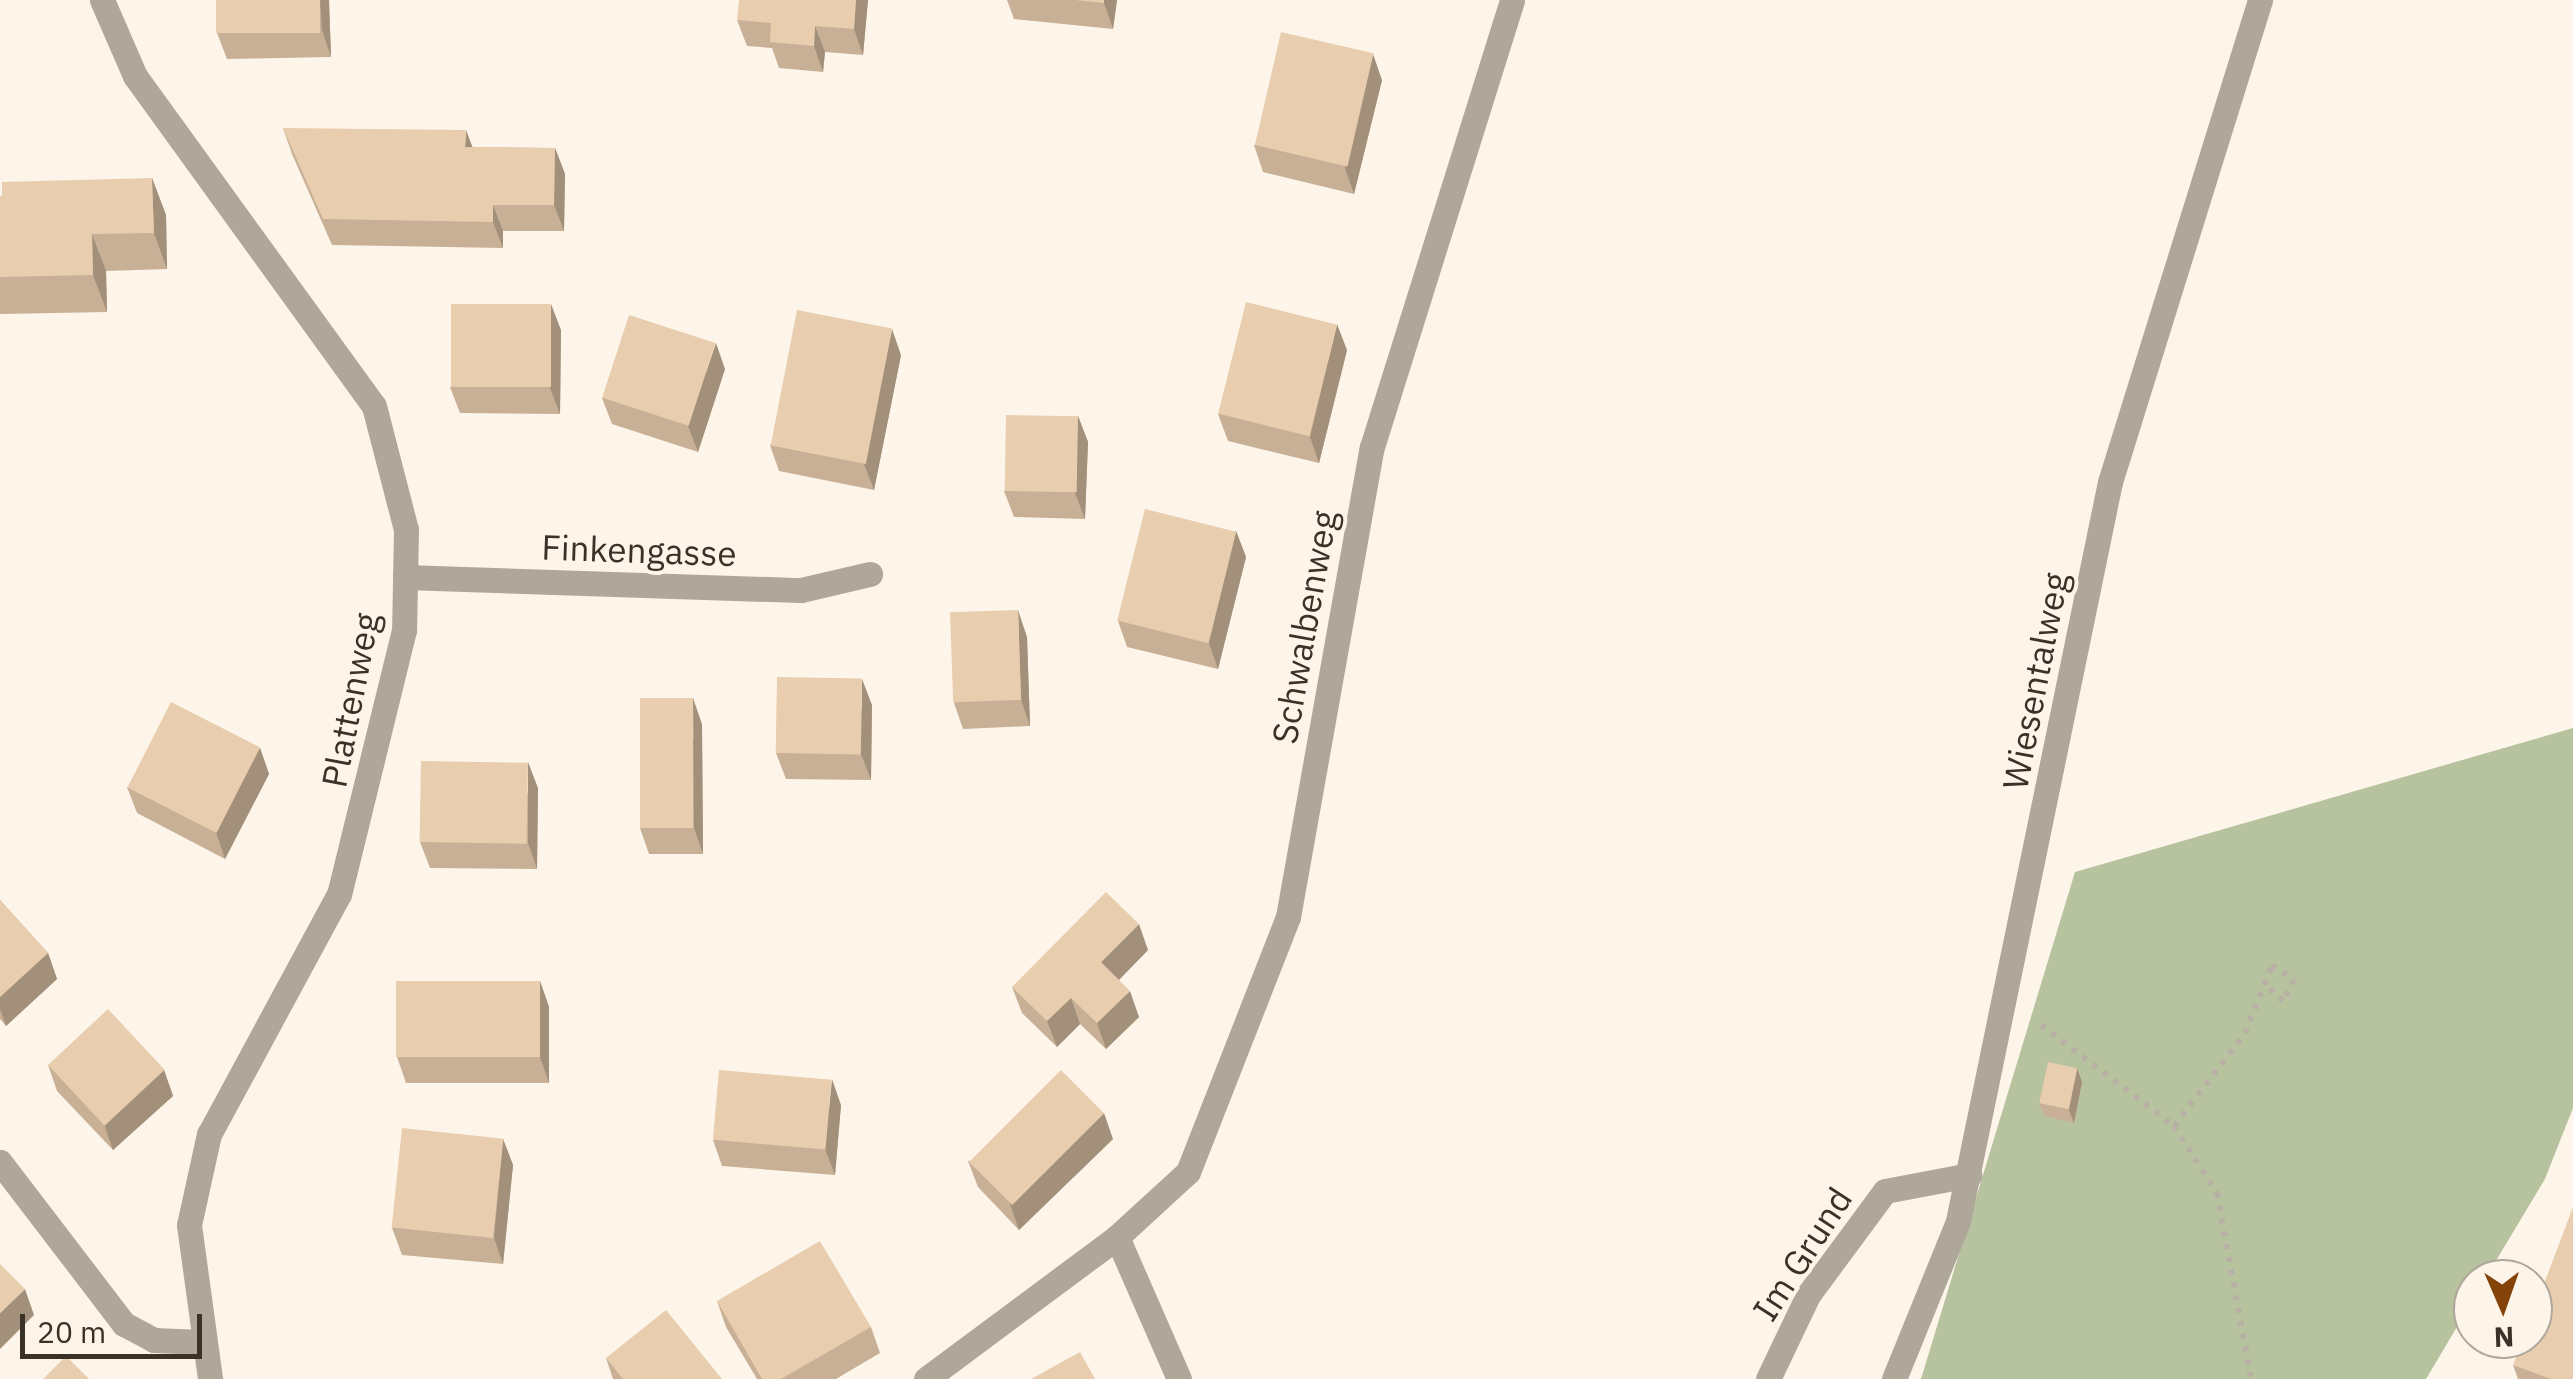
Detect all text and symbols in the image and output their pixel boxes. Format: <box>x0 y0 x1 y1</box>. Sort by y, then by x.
street label: Schwalbenweg <box>1263 507 1345 747</box>
street label: Finkengasse <box>541 526 737 574</box>
street label: Wiesentalweg <box>1993 569 2077 793</box>
street label: Plattenweg <box>313 609 387 791</box>
street label: Im Grund <box>1744 1180 1860 1328</box>
north arrow <box>2453 1259 2553 1359</box>
scale bar <box>25 1294 208 1356</box>
text: 20 m <box>37 1312 106 1351</box>
text: N <box>2493 1319 2515 1356</box>

